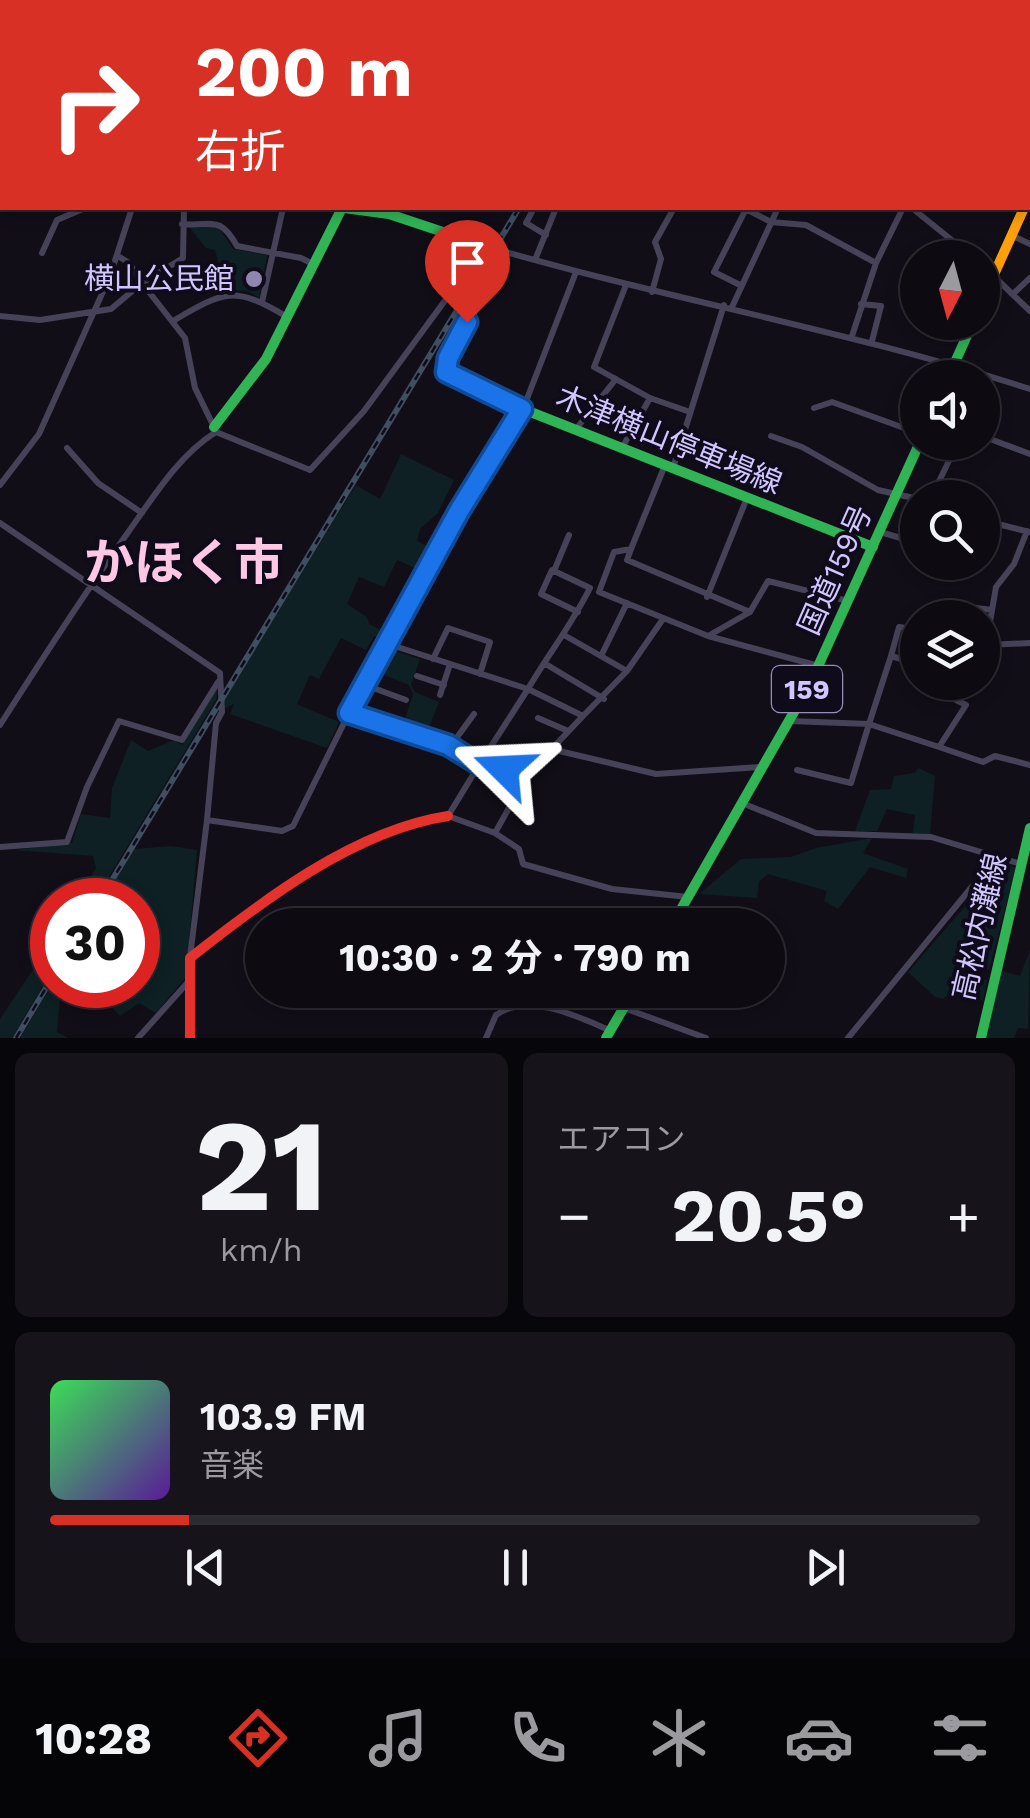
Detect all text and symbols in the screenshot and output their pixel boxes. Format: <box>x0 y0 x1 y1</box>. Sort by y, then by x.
text: 200 m <box>195 31 413 113</box>
icon: right <box>30 40 160 170</box>
text: 右折 <box>195 125 285 178</box>
pin <box>425 220 510 323</box>
icon: arrive <box>440 235 495 290</box>
north arrow <box>900 240 1000 340</box>
map controls <box>900 240 1000 700</box>
place label: 横山公民館 <box>84 261 234 296</box>
marker: 横山公民館 <box>243 268 265 290</box>
button: sound <box>900 360 1000 460</box>
street label: 木津横山停車場線 <box>551 378 787 501</box>
button: search <box>900 480 1000 580</box>
street label: 国道159号 <box>791 500 879 640</box>
district label: かほく市 <box>84 533 284 592</box>
button: layers <box>900 600 1000 700</box>
road number: 159 <box>772 666 842 712</box>
position arrow <box>452 717 556 821</box>
street label: 高松内灘線 <box>946 850 1013 1004</box>
speed limit sign: 30 <box>30 878 160 1008</box>
text: 10:30 · 2 分 · 790 m <box>339 936 691 980</box>
text: 21 <box>194 1089 328 1242</box>
text: エアコン <box>558 1120 686 1158</box>
text: 20.5° <box>671 1171 866 1259</box>
text: − <box>558 1184 591 1248</box>
text: + <box>947 1184 980 1248</box>
text: km/h <box>220 1231 302 1269</box>
text: 103.9 FM <box>200 1395 366 1439</box>
text: 音楽 <box>200 1446 264 1484</box>
icon: previous <box>178 1540 233 1595</box>
icon: pause <box>488 1540 543 1595</box>
icon: next <box>798 1540 853 1595</box>
icon: directions <box>223 1703 293 1773</box>
icon: music <box>363 1703 433 1773</box>
icon: phone <box>503 1703 573 1773</box>
icon: climate <box>644 1703 714 1773</box>
icon: car <box>784 1703 854 1773</box>
icon: filters <box>925 1703 995 1773</box>
text: 10:28 <box>35 1712 152 1765</box>

